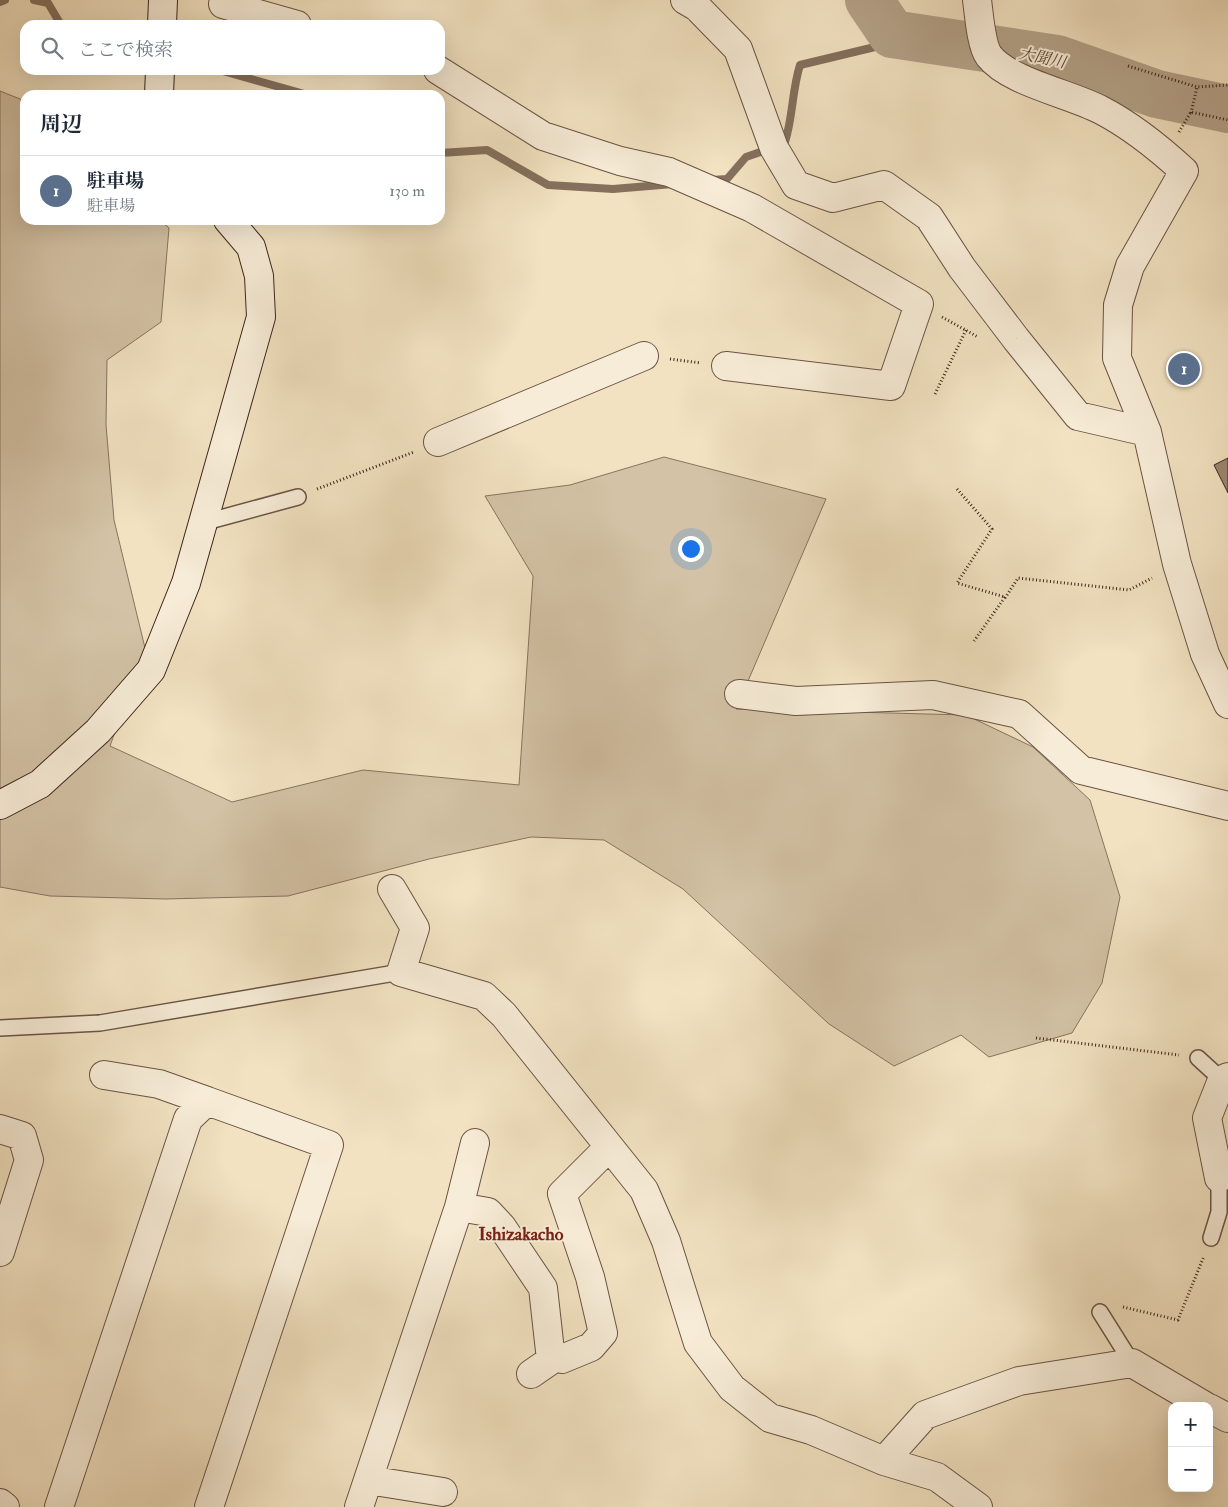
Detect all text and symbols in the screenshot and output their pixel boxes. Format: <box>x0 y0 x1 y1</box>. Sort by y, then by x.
search box <box>20 20 445 75</box>
icon: search <box>38 34 66 62</box>
text: ここで検索 <box>78 38 173 62</box>
water label: 大聞川 <box>1016 43 1070 73</box>
text: 周辺 <box>40 111 82 138</box>
text: 駐車場 <box>87 169 144 193</box>
text: 1 <box>53 181 59 201</box>
text: 130 m <box>389 181 425 201</box>
text: 駐車場 <box>87 196 135 216</box>
pin: 1 <box>1168 350 1200 388</box>
your location <box>678 536 704 562</box>
district label: Ishizakacho <box>479 1223 564 1246</box>
map controls <box>1168 1402 1213 1492</box>
button: + <box>1168 1402 1213 1447</box>
button: − <box>1168 1447 1213 1492</box>

